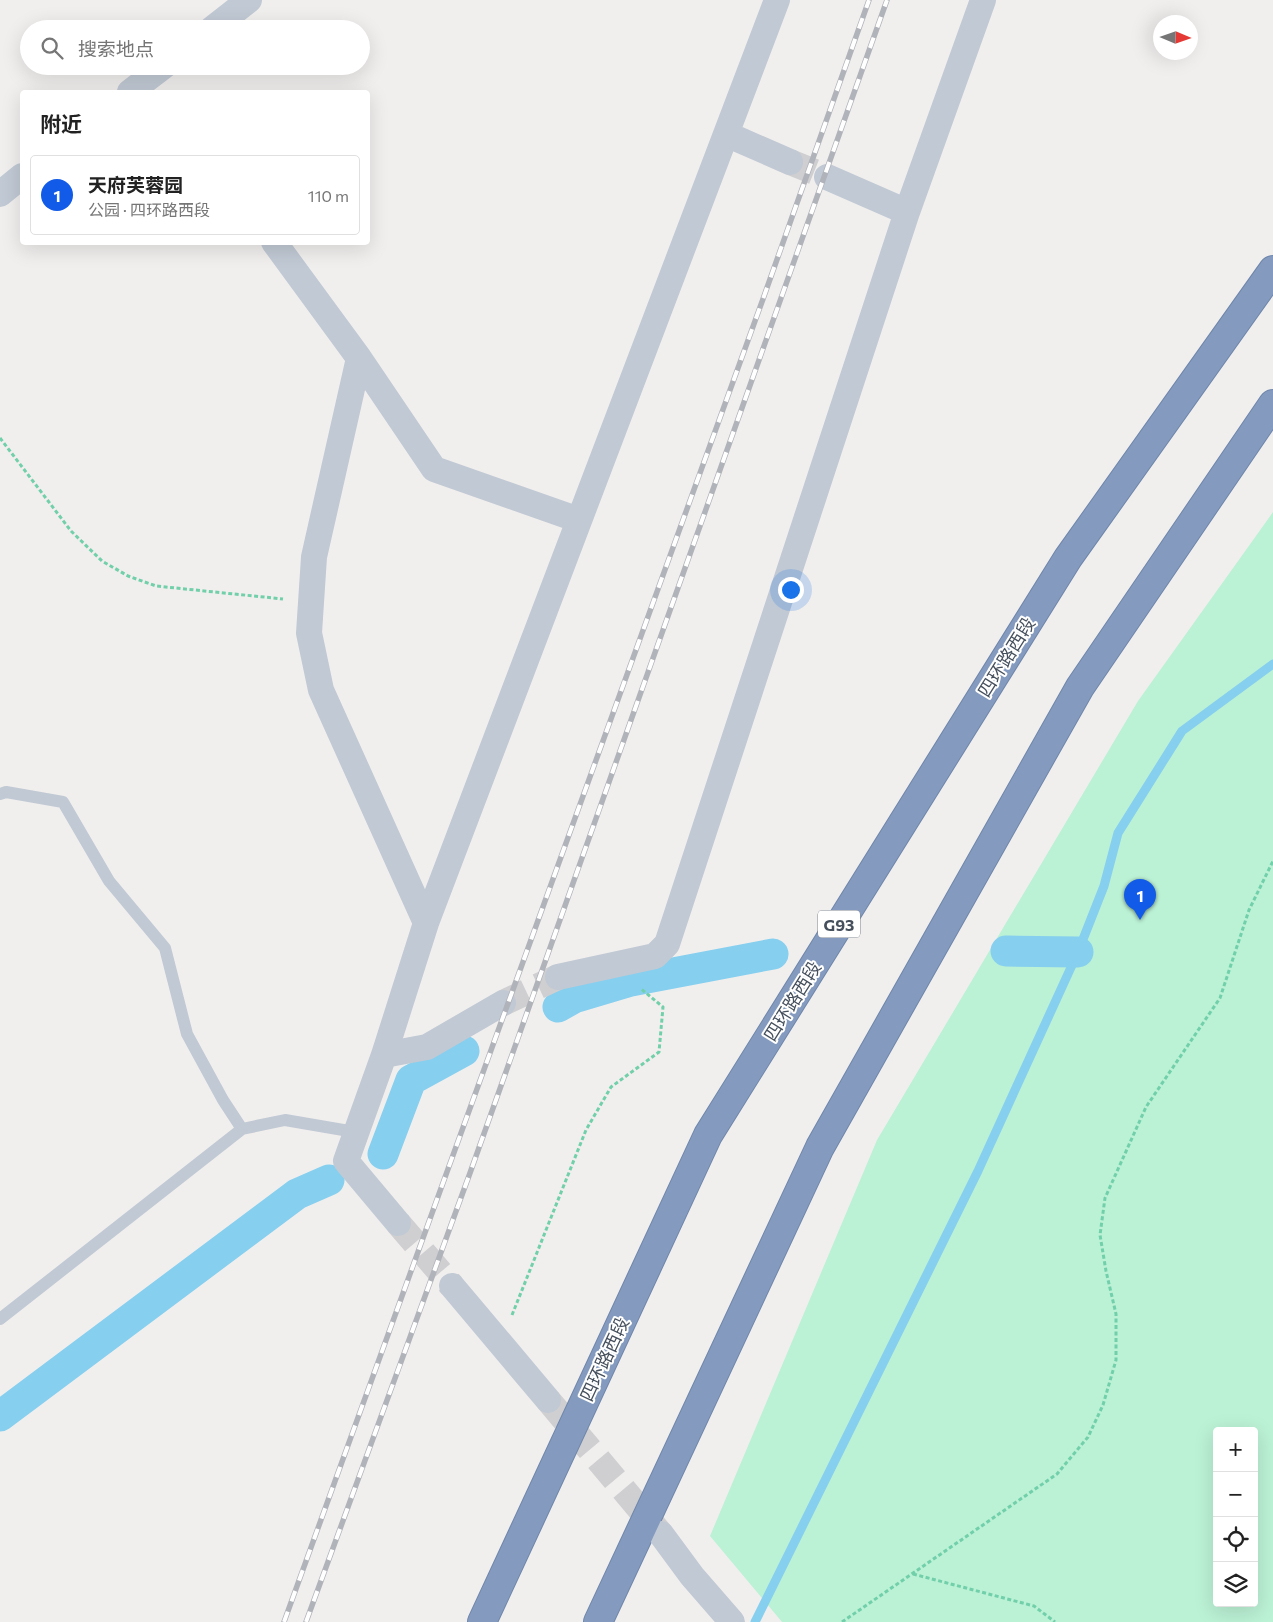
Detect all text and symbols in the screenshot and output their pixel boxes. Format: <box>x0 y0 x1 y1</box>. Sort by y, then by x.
north arrow <box>1153 15 1198 60</box>
search box <box>20 20 370 75</box>
icon: search <box>38 34 66 62</box>
text: 搜索地点 <box>78 37 154 60</box>
text: 附近 <box>40 111 82 136</box>
text: 天府芙蓉园 <box>88 173 183 196</box>
text: 1 <box>53 186 61 205</box>
text: 110 m <box>308 186 349 205</box>
text: 公园 · 四环路西段 <box>88 200 210 219</box>
your location <box>778 577 804 603</box>
street label: 四环路西段 <box>973 613 1039 701</box>
pin: 1 <box>1124 879 1156 920</box>
road number: G93 <box>818 911 860 938</box>
street label: 四环路西段 <box>759 957 825 1045</box>
street label: 四环路西段 <box>575 1314 633 1404</box>
map controls <box>1213 1427 1258 1607</box>
button: + <box>1213 1427 1258 1472</box>
button: − <box>1213 1472 1258 1517</box>
button: locate <box>1213 1517 1258 1562</box>
button: layers <box>1213 1562 1258 1607</box>

